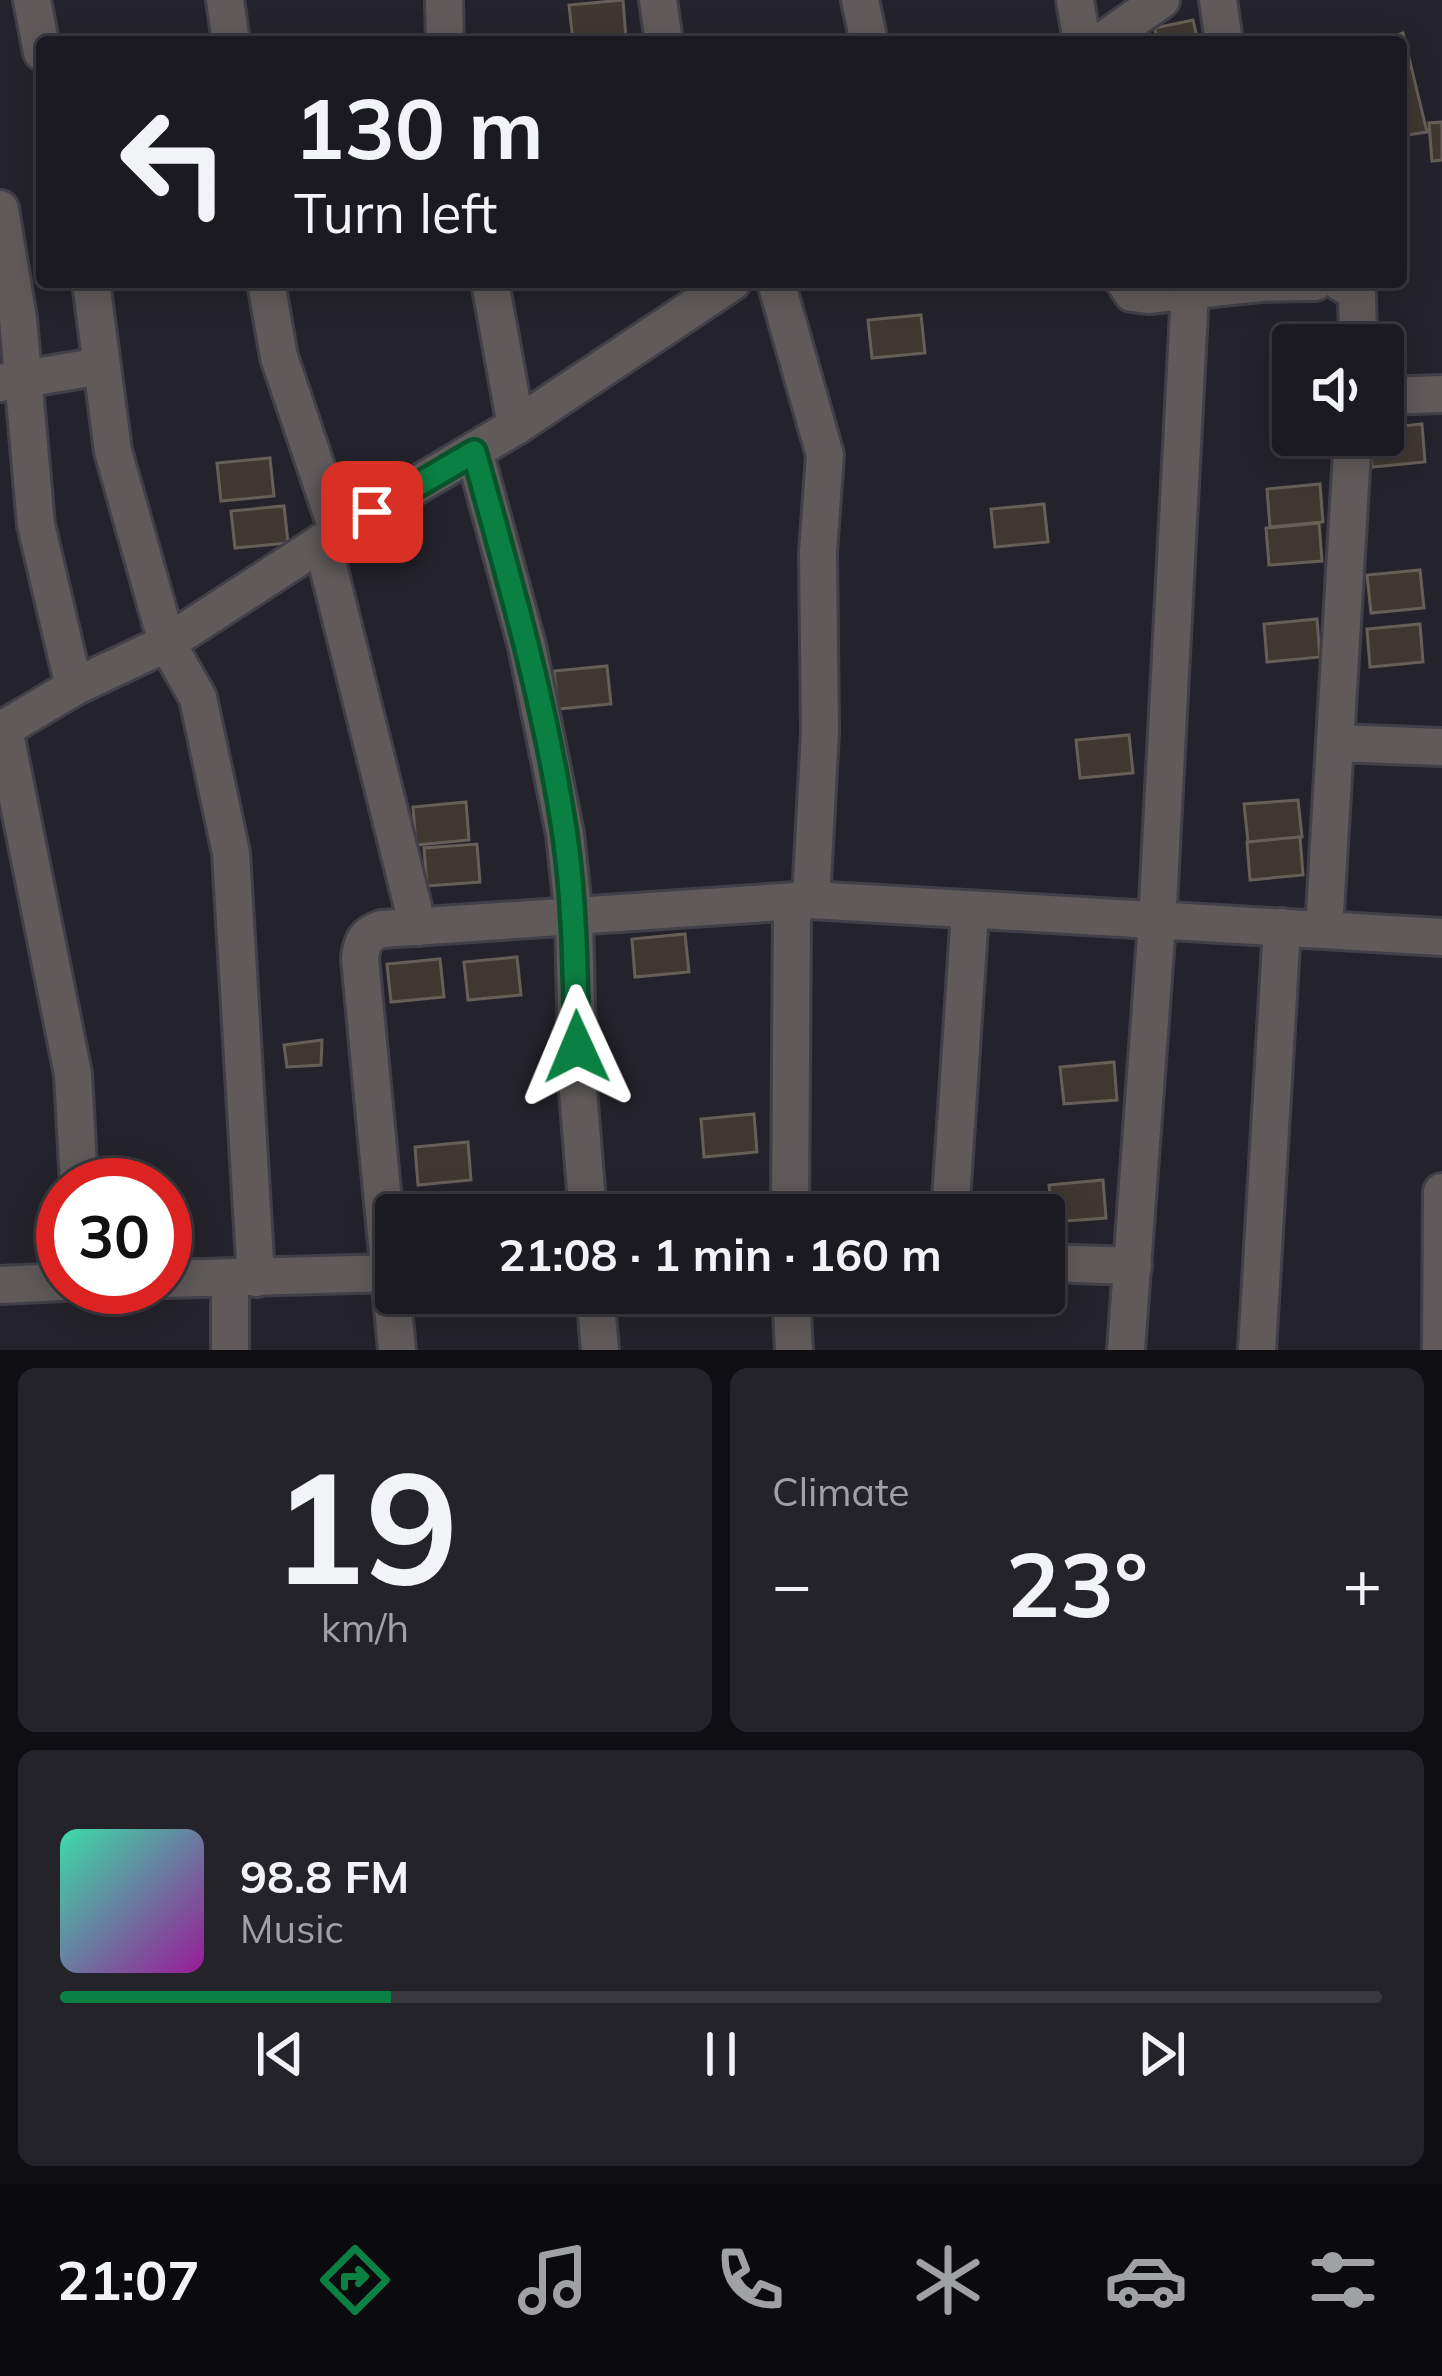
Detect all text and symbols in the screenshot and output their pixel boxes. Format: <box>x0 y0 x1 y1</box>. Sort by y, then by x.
text: 130 m <box>294 75 544 180</box>
icon: left <box>96 84 252 240</box>
text: Turn left <box>294 179 497 247</box>
map controls <box>1272 324 1404 456</box>
button: sound <box>1272 324 1404 456</box>
pin <box>321 461 423 563</box>
icon: arrive <box>339 479 405 545</box>
position arrow <box>514 984 640 1110</box>
speed limit sign: 30 <box>36 1158 192 1314</box>
text: 21:08 · 1 min · 160 m <box>498 1226 942 1282</box>
text: 19 <box>271 1427 459 1623</box>
text: Climate <box>772 1467 910 1516</box>
text: 23° <box>1006 1527 1148 1640</box>
text: − <box>772 1542 812 1625</box>
text: + <box>1342 1542 1382 1625</box>
text: km/h <box>321 1603 409 1652</box>
text: 98.8 FM <box>240 1848 409 1904</box>
text: Music <box>240 1904 344 1953</box>
icon: previous <box>247 2021 313 2087</box>
icon: pause <box>688 2021 754 2087</box>
icon: next <box>1129 2021 1195 2087</box>
icon: directions <box>313 2238 397 2322</box>
icon: music <box>511 2238 595 2322</box>
icon: phone <box>708 2238 792 2322</box>
icon: climate <box>906 2238 990 2322</box>
icon: car <box>1104 2238 1188 2322</box>
icon: filters <box>1301 2238 1385 2322</box>
text: 21:07 <box>57 2246 200 2314</box>

